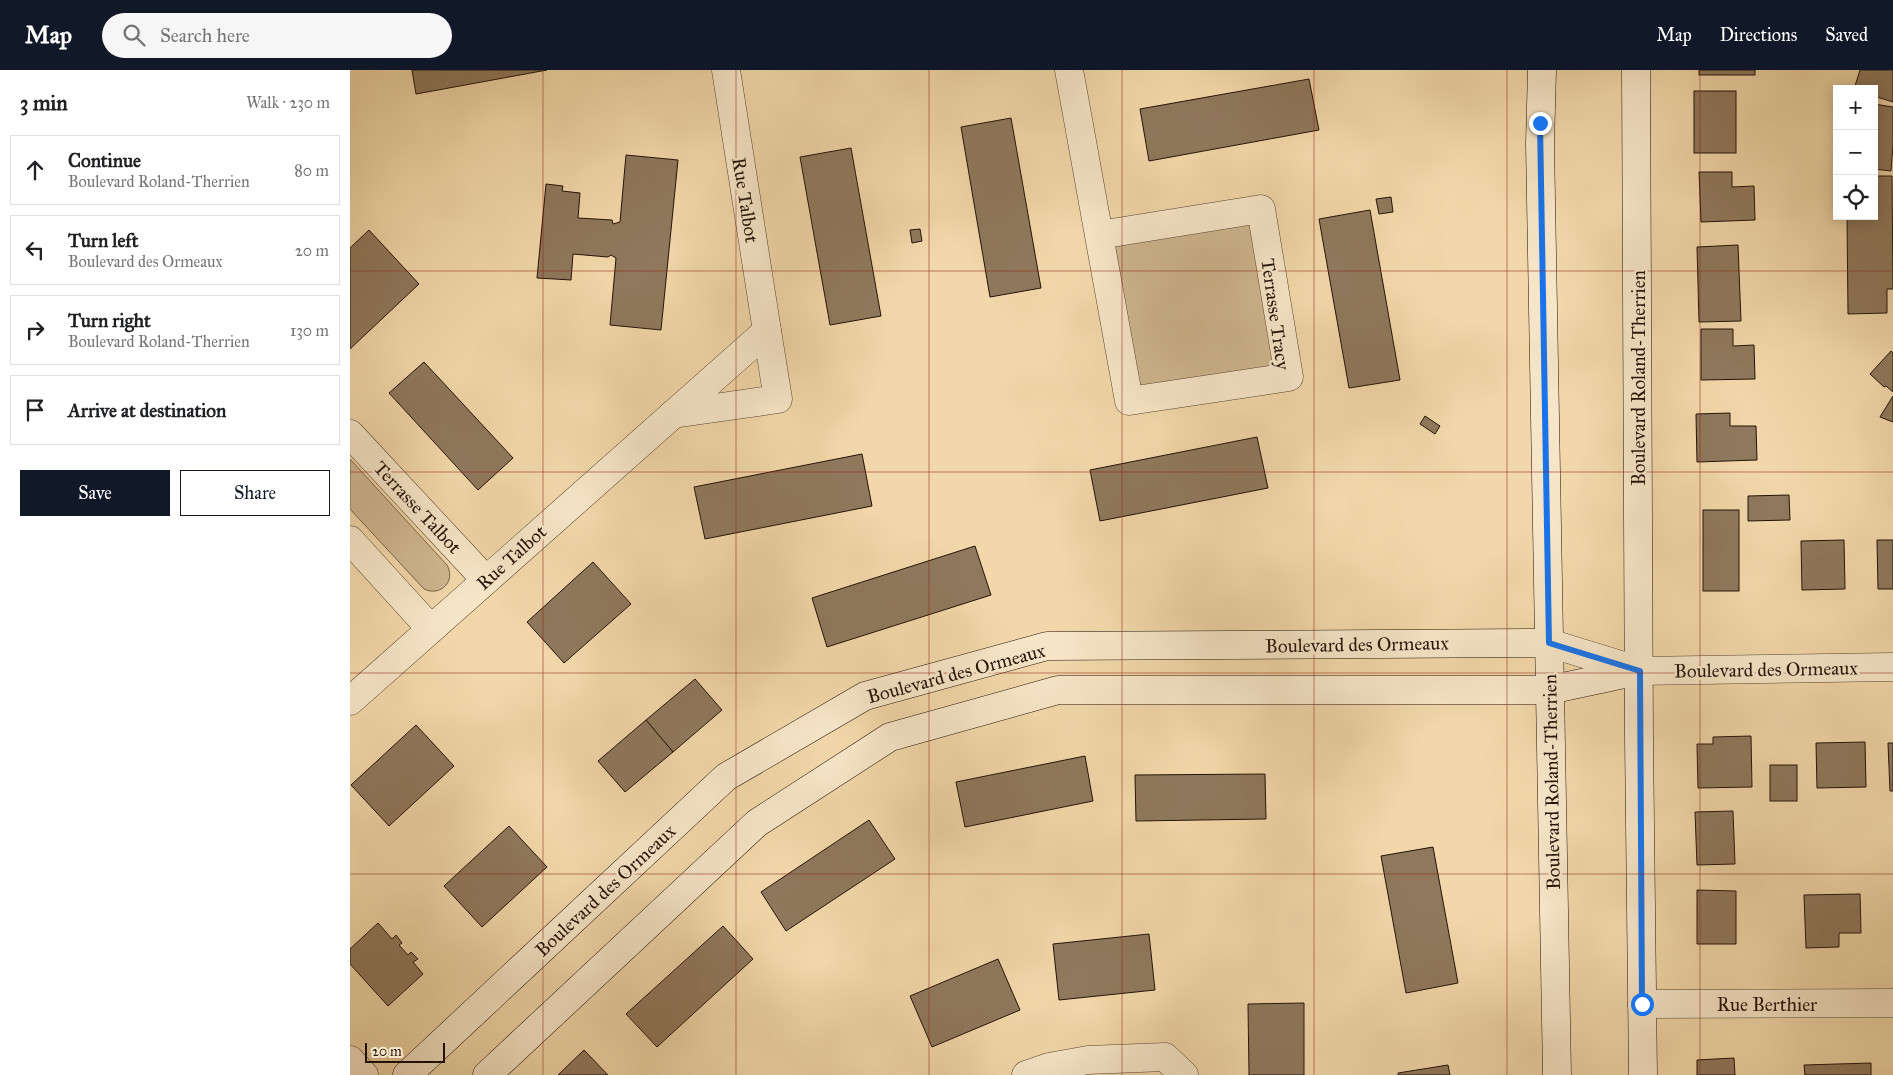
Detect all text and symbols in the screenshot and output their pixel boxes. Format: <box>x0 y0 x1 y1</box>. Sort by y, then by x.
search box <box>102 13 452 58</box>
text: Map <box>25 20 72 50</box>
icon: search <box>120 21 148 49</box>
text: Search here <box>160 24 250 47</box>
text: Map <box>1656 24 1692 46</box>
text: Directions <box>1720 24 1797 46</box>
text: Saved <box>1825 24 1868 46</box>
map controls <box>1833 85 1878 220</box>
button: + <box>1833 85 1878 130</box>
text: 3 min <box>20 90 68 116</box>
text: Walk · 230 m <box>246 93 330 112</box>
route end <box>1529 112 1552 135</box>
button: − <box>1833 130 1878 175</box>
text: Continue <box>68 149 141 172</box>
icon: ahead <box>21 156 49 184</box>
street label: Rue Talbot <box>727 156 764 245</box>
text: 80 m <box>294 161 329 180</box>
text: Boulevard Roland-Therrien <box>68 172 250 191</box>
button: locate <box>1833 175 1878 220</box>
text: Turn left <box>68 229 138 252</box>
icon: left <box>21 236 49 264</box>
text: 20 m <box>295 241 329 260</box>
text: Boulevard des Ormeaux <box>68 252 223 271</box>
street label: Terrasse Tracy <box>1256 257 1295 372</box>
street label: Boulevard Roland-Therrien <box>1627 270 1650 486</box>
text: Turn right <box>68 309 151 332</box>
icon: right <box>21 316 49 344</box>
text: 130 m <box>290 321 329 340</box>
text: Boulevard Roland-Therrien <box>68 332 250 351</box>
icon: arrive <box>21 396 49 424</box>
text: Arrive at destination <box>68 399 226 422</box>
street label: Terrasse Talbot <box>369 456 467 559</box>
button: Save <box>20 470 170 516</box>
button: Share <box>180 470 330 516</box>
street label: Rue Talbot <box>472 520 551 595</box>
street label: Boulevard des Ormeaux <box>1265 631 1450 658</box>
street label: Boulevard des Ormeaux <box>864 638 1048 708</box>
street label: Boulevard des Ormeaux <box>1674 656 1859 683</box>
street label: Boulevard Roland-Therrien <box>1538 674 1565 890</box>
street label: Boulevard des Ormeaux <box>530 819 681 961</box>
route start <box>1631 993 1654 1016</box>
street label: Rue Berthier <box>1717 993 1818 1016</box>
scale bar <box>365 1040 445 1063</box>
text: 20 m <box>372 1043 402 1060</box>

